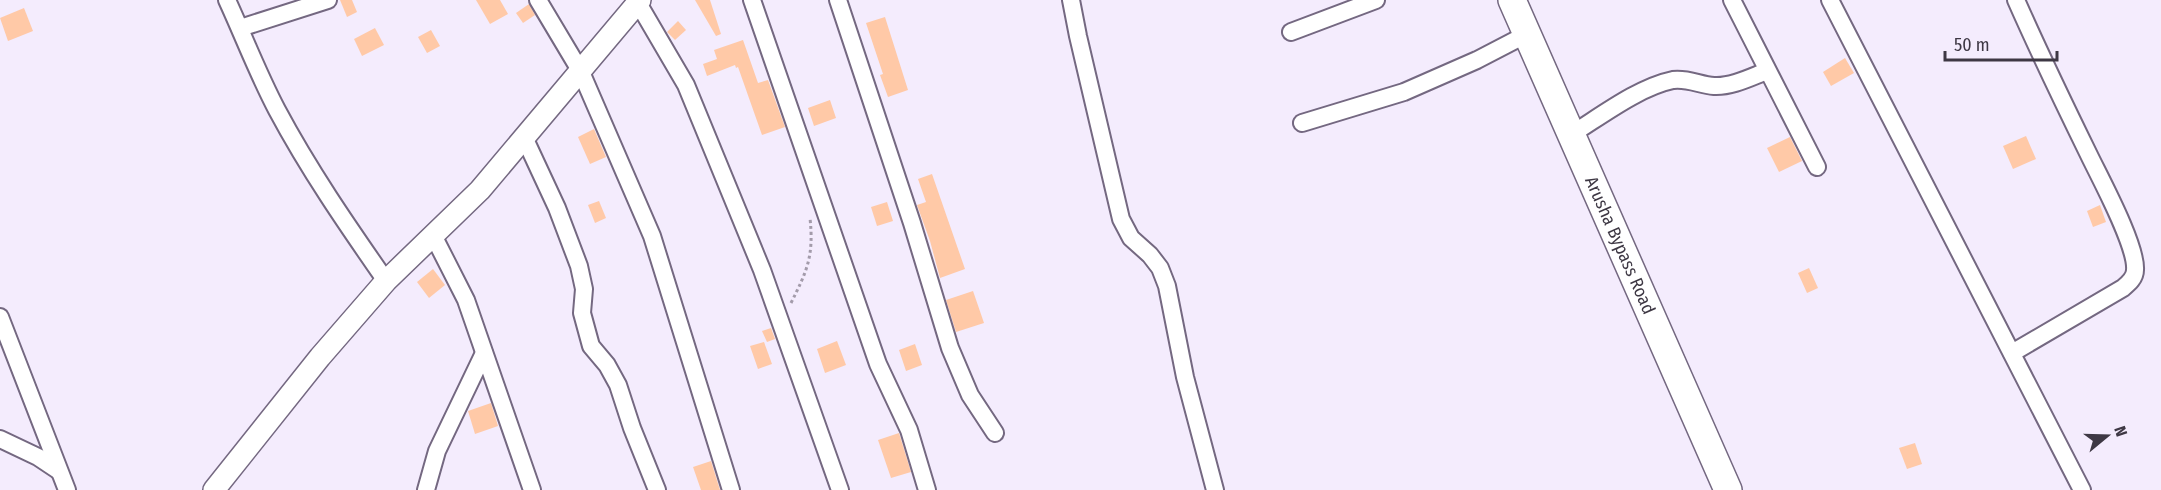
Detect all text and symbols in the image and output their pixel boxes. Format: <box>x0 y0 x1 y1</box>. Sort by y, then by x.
scale bar <box>1945 24 2058 62</box>
text: 50 m <box>1954 34 1990 56</box>
street label: Arusha Bypass Road <box>1580 173 1660 317</box>
north arrow <box>2077 406 2137 466</box>
text: N <box>2110 424 2131 439</box>

